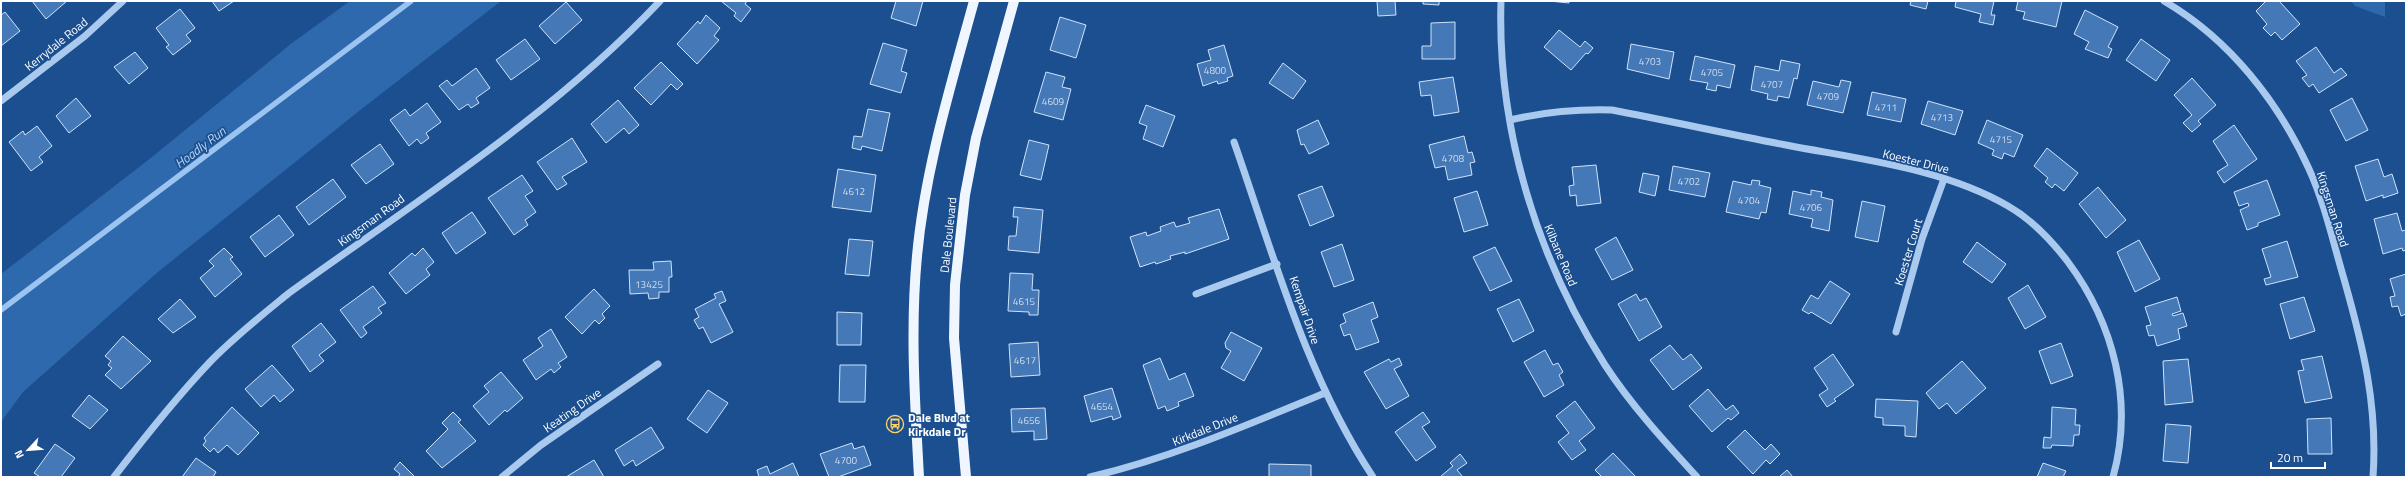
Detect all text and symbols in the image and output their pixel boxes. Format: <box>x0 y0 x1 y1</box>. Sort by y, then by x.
street label: Kerrydale Road <box>20 13 92 75</box>
house number: 4703 <box>1639 54 1661 69</box>
house number: 4800 <box>1204 63 1227 78</box>
house number: 4705 <box>1701 65 1724 80</box>
house number: 4707 <box>1761 77 1783 92</box>
house number: 4709 <box>1817 89 1840 104</box>
house number: 4609 <box>1042 94 1065 109</box>
house number: 4711 <box>1875 100 1897 115</box>
house number: 4713 <box>1931 110 1953 125</box>
water label: Hoadly Run <box>170 121 230 173</box>
house number: 4715 <box>1990 132 2013 147</box>
street label: Koester Drive <box>1881 144 1951 178</box>
house number: 4708 <box>1442 151 1465 166</box>
street label: Kingsman Road <box>2312 169 2354 249</box>
house number: 4702 <box>1678 174 1700 189</box>
house number: 4612 <box>843 184 865 199</box>
street label: Kingsman Road <box>334 189 408 251</box>
house number: 4704 <box>1738 193 1761 208</box>
street label: Dale Boulevard <box>935 196 961 274</box>
house number: 4706 <box>1800 200 1823 215</box>
street label: Koester Court <box>1889 215 1927 288</box>
street label: Kilbane Road <box>1539 221 1583 289</box>
street label: Kempair Drive <box>1285 273 1325 347</box>
house number: 13425 <box>635 277 663 292</box>
house number: 4615 <box>1013 294 1036 309</box>
house number: 4617 <box>1014 353 1036 368</box>
street label: Keating Drive <box>539 383 605 437</box>
house number: 4654 <box>1091 399 1114 414</box>
street label: Kirkdale Drive <box>1169 407 1241 451</box>
place label: Dale Blvd at Kirkdale Dr <box>908 408 971 441</box>
house number: 4656 <box>1018 413 1041 428</box>
bus stop icon: Dale Blvd at Kirkdale Dr <box>885 414 905 434</box>
north arrow <box>8 430 48 470</box>
scale bar <box>2271 444 2325 470</box>
text: N <box>10 447 28 461</box>
text: 20 m <box>2277 448 2303 467</box>
house number: 4700 <box>835 453 858 468</box>

